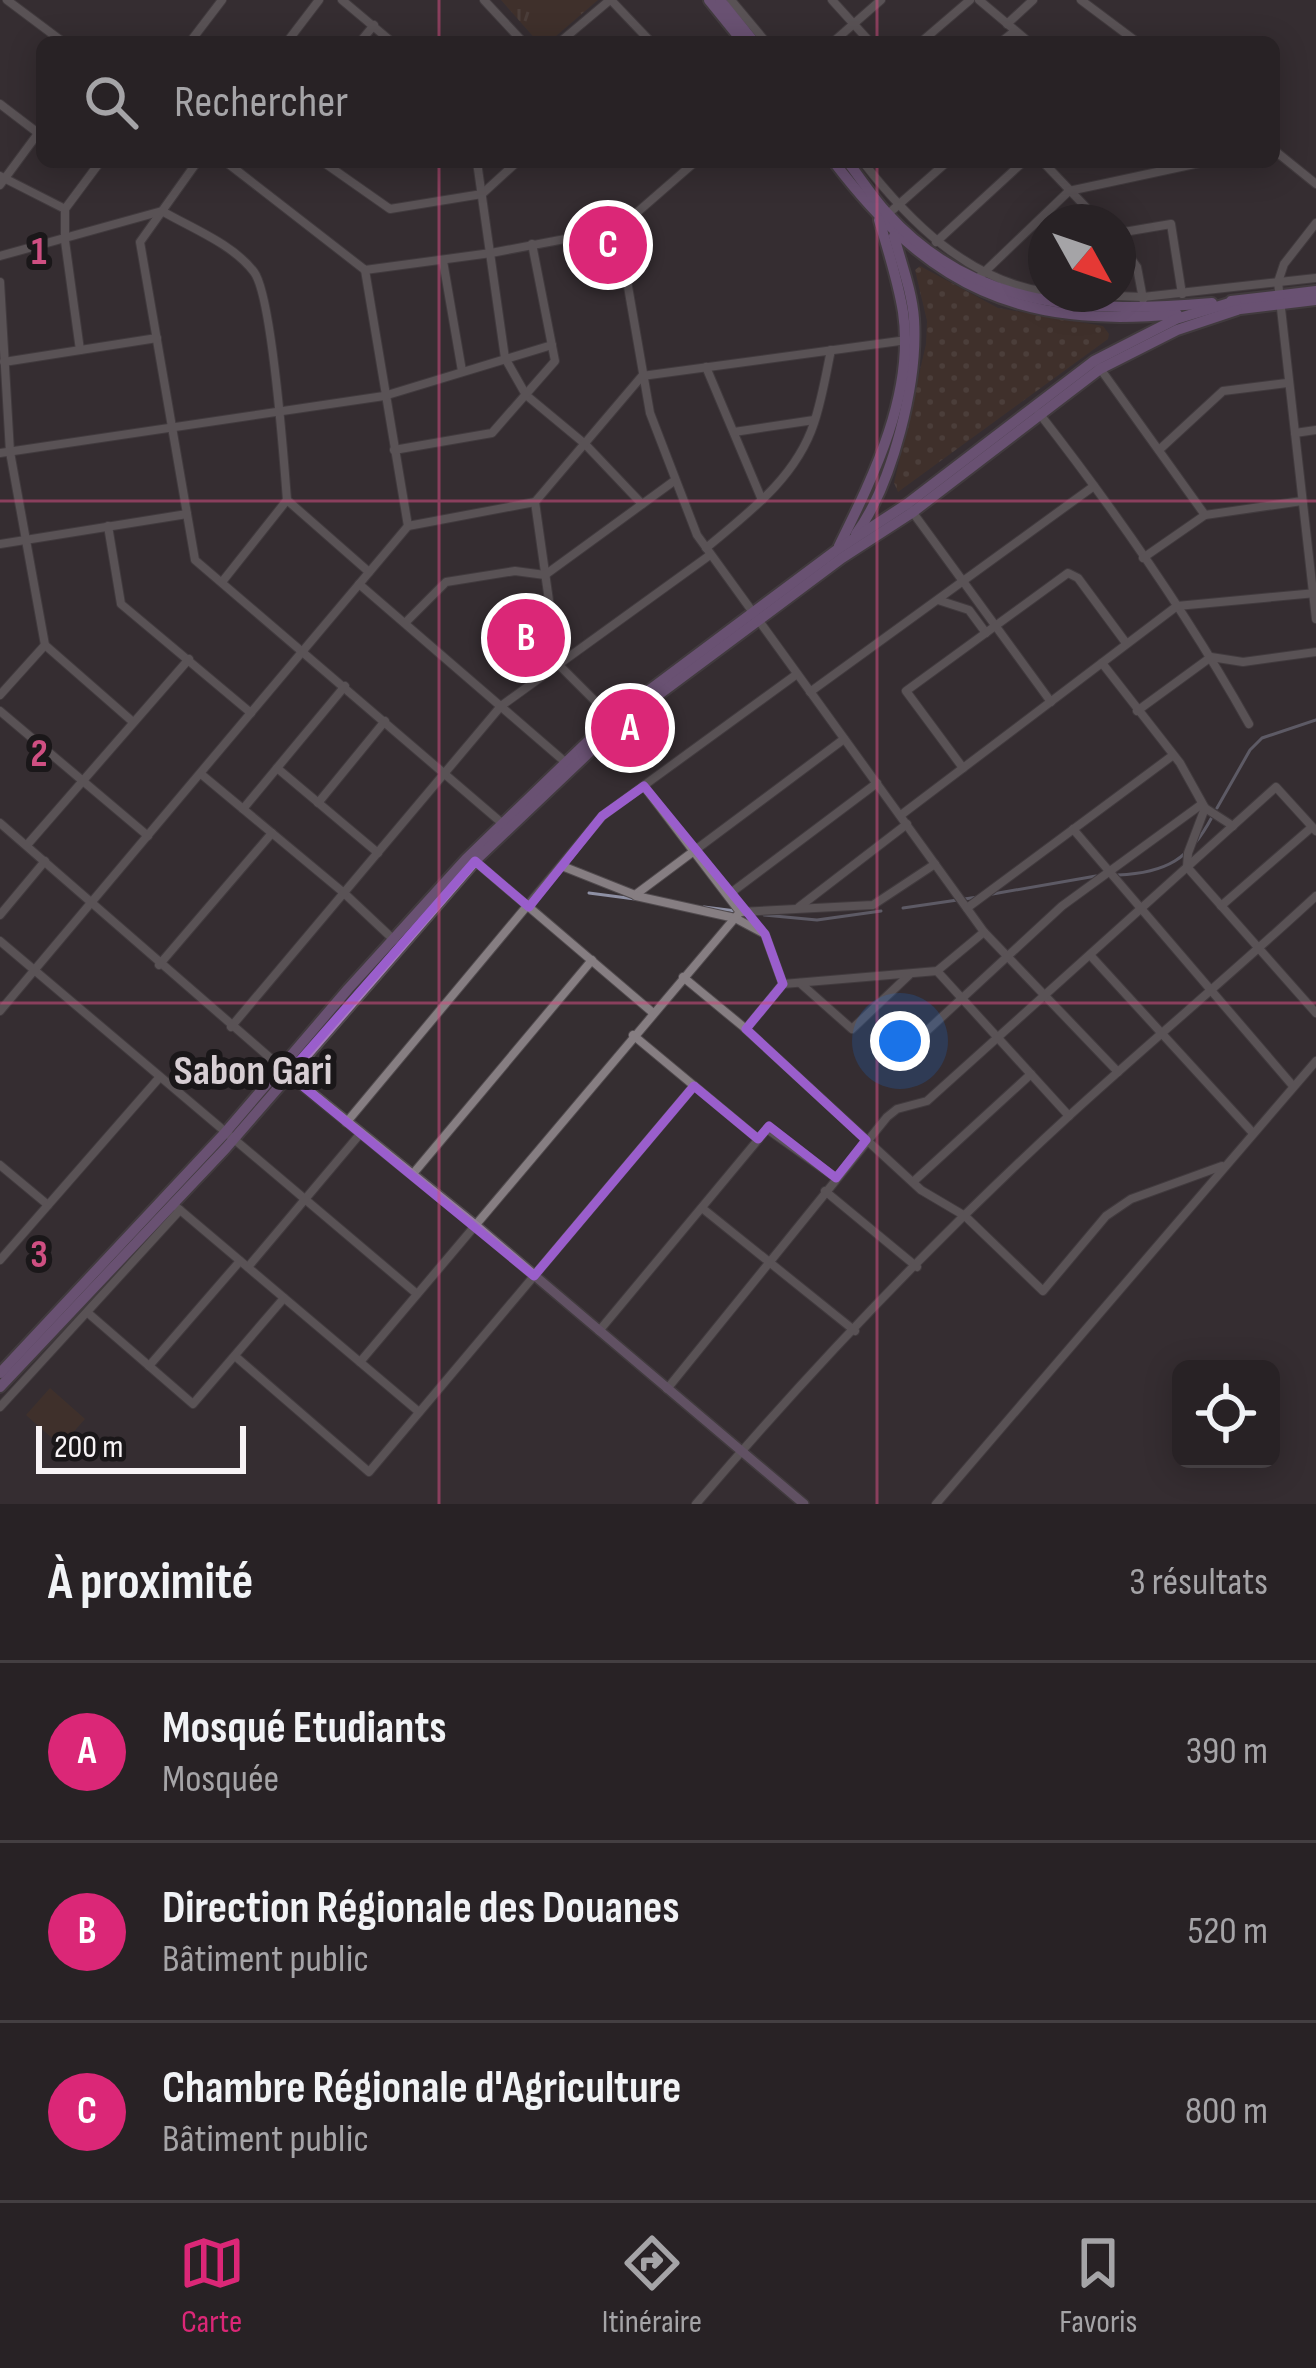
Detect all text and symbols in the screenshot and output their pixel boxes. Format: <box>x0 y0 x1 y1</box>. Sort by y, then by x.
search box <box>36 36 1280 168</box>
icon: search <box>78 69 144 135</box>
text: Rechercher <box>174 75 348 130</box>
pin: C <box>569 200 647 290</box>
north arrow <box>1028 204 1136 312</box>
text: 1 <box>31 229 47 276</box>
pin: B <box>487 593 565 683</box>
pin: A <box>591 683 669 773</box>
text: 2 <box>30 731 48 778</box>
your location <box>870 1011 930 1071</box>
district label: Sabon Gari <box>174 1046 332 1097</box>
text: 3 <box>30 1232 48 1279</box>
map controls <box>1172 1360 1280 1468</box>
button: locate <box>1172 1360 1280 1468</box>
scale bar <box>36 1420 246 1473</box>
text: 200 m <box>54 1427 123 1467</box>
text: À proximité <box>48 1552 253 1613</box>
text: 3 résultats <box>1129 1559 1268 1606</box>
text: Mosqué Etudiants <box>162 1701 447 1756</box>
text: A <box>78 1728 96 1775</box>
text: 390 m <box>1186 1728 1268 1775</box>
text: Mosquée <box>162 1756 279 1803</box>
text: Direction Régionale des Douanes <box>162 1881 680 1936</box>
text: B <box>78 1908 96 1955</box>
text: 520 m <box>1188 1908 1268 1955</box>
text: Bâtiment public <box>162 1936 369 1983</box>
text: Chambre Régionale d'Agriculture <box>162 2061 681 2116</box>
text: C <box>77 2088 97 2135</box>
text: 800 m <box>1185 2088 1268 2135</box>
text: Bâtiment public <box>162 2116 369 2163</box>
tab: Carte <box>179 2230 245 2342</box>
tab: Itinéraire <box>602 2230 702 2342</box>
tab: Favoris <box>1059 2230 1137 2342</box>

